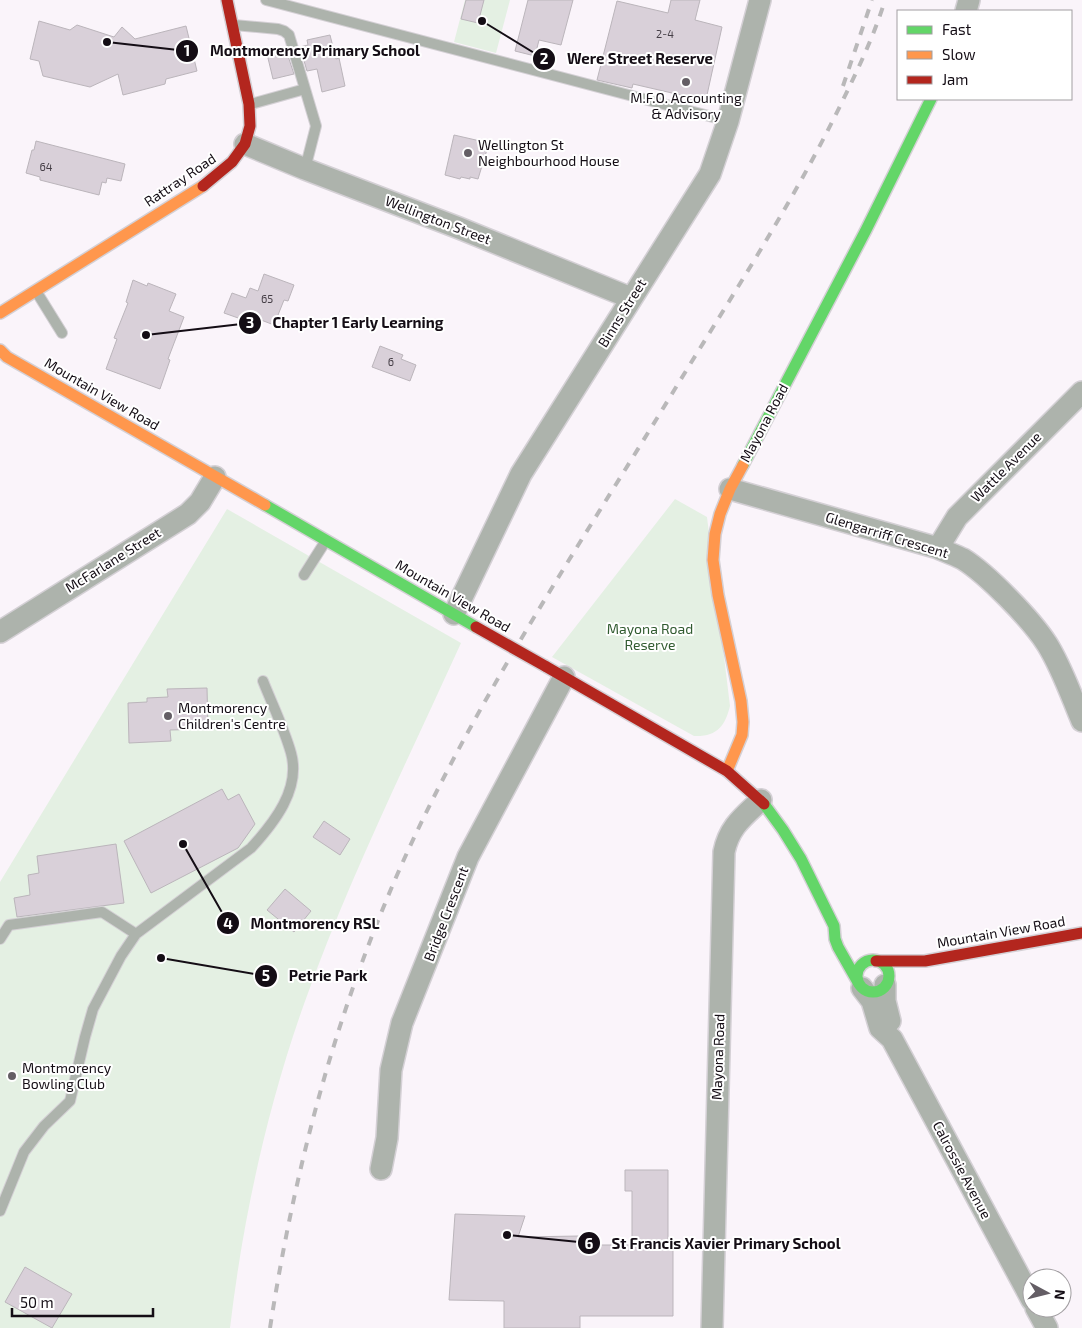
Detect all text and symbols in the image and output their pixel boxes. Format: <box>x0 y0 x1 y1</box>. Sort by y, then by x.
legend <box>897 10 1072 100</box>
text: Fast <box>942 20 972 38</box>
house number: 2-4 <box>656 27 674 40</box>
callout: Montmorency Primary School <box>174 36 430 66</box>
text: 1 <box>184 41 190 59</box>
text: Montmorency Primary School <box>210 41 420 60</box>
callout: Were Street Reserve <box>532 44 723 74</box>
text: Slow <box>942 45 976 63</box>
text: 2 <box>540 49 549 67</box>
text: Were Street Reserve <box>567 49 713 67</box>
text: Jam <box>942 70 968 88</box>
marker: M.F.O. Accounting & Advisory <box>680 76 692 88</box>
place label: M.F.O. Accounting & Advisory <box>630 89 742 122</box>
place label: Wellington St Neighbourhood House <box>478 136 619 169</box>
marker: Wellington St Neighbourhood House <box>462 147 474 159</box>
street label: Rattray Road <box>141 149 219 210</box>
house number: 64 <box>39 160 53 173</box>
street label: Wellington Street <box>383 192 493 247</box>
street label: Binns Street <box>594 275 649 350</box>
house number: 65 <box>261 292 273 305</box>
callout: Chapter 1 Early Learning <box>238 308 454 338</box>
text: 3 <box>246 313 254 331</box>
text: Chapter 1 Early Learning <box>273 313 444 332</box>
street label: Mountain View Road <box>42 354 163 433</box>
house number: 6 <box>388 355 394 368</box>
street label: Mayona Road <box>736 381 791 465</box>
street label: Wattle Avenue <box>967 428 1044 505</box>
street label: Glengarriff Crescent <box>824 508 951 561</box>
street label: McFarlane Street <box>62 523 164 596</box>
street label: Mountain View Road <box>393 556 514 635</box>
park label: Mayona Road Reserve <box>607 620 693 653</box>
place label: Montmorency Children's Centre <box>178 699 286 732</box>
marker: Montmorency Children's Centre <box>162 710 174 722</box>
street label: Bridge Crescent <box>420 864 471 964</box>
callout: Montmorency RSL <box>215 908 390 938</box>
street label: Mountain View Road <box>935 912 1066 951</box>
text: 4 <box>223 914 233 932</box>
text: Montmorency RSL <box>250 914 380 933</box>
callout: Petrie Park <box>254 961 378 991</box>
text: 5 <box>262 966 270 984</box>
text: Petrie Park <box>289 966 368 984</box>
street label: Mayona Road <box>707 1014 728 1100</box>
place label: Montmorency Bowling Club <box>22 1059 112 1092</box>
marker: Montmorency Bowling Club <box>6 1070 18 1082</box>
street label: Calrossie Avenue <box>930 1118 995 1221</box>
callout: St Francis Xavier Primary School <box>576 1228 851 1258</box>
text: 6 <box>585 1234 594 1252</box>
text: St Francis Xavier Primary School <box>611 1234 841 1253</box>
north arrow <box>1022 1268 1072 1318</box>
scale bar <box>12 1286 154 1318</box>
text: N <box>1051 1289 1069 1301</box>
text: 50 m <box>20 1293 54 1311</box>

